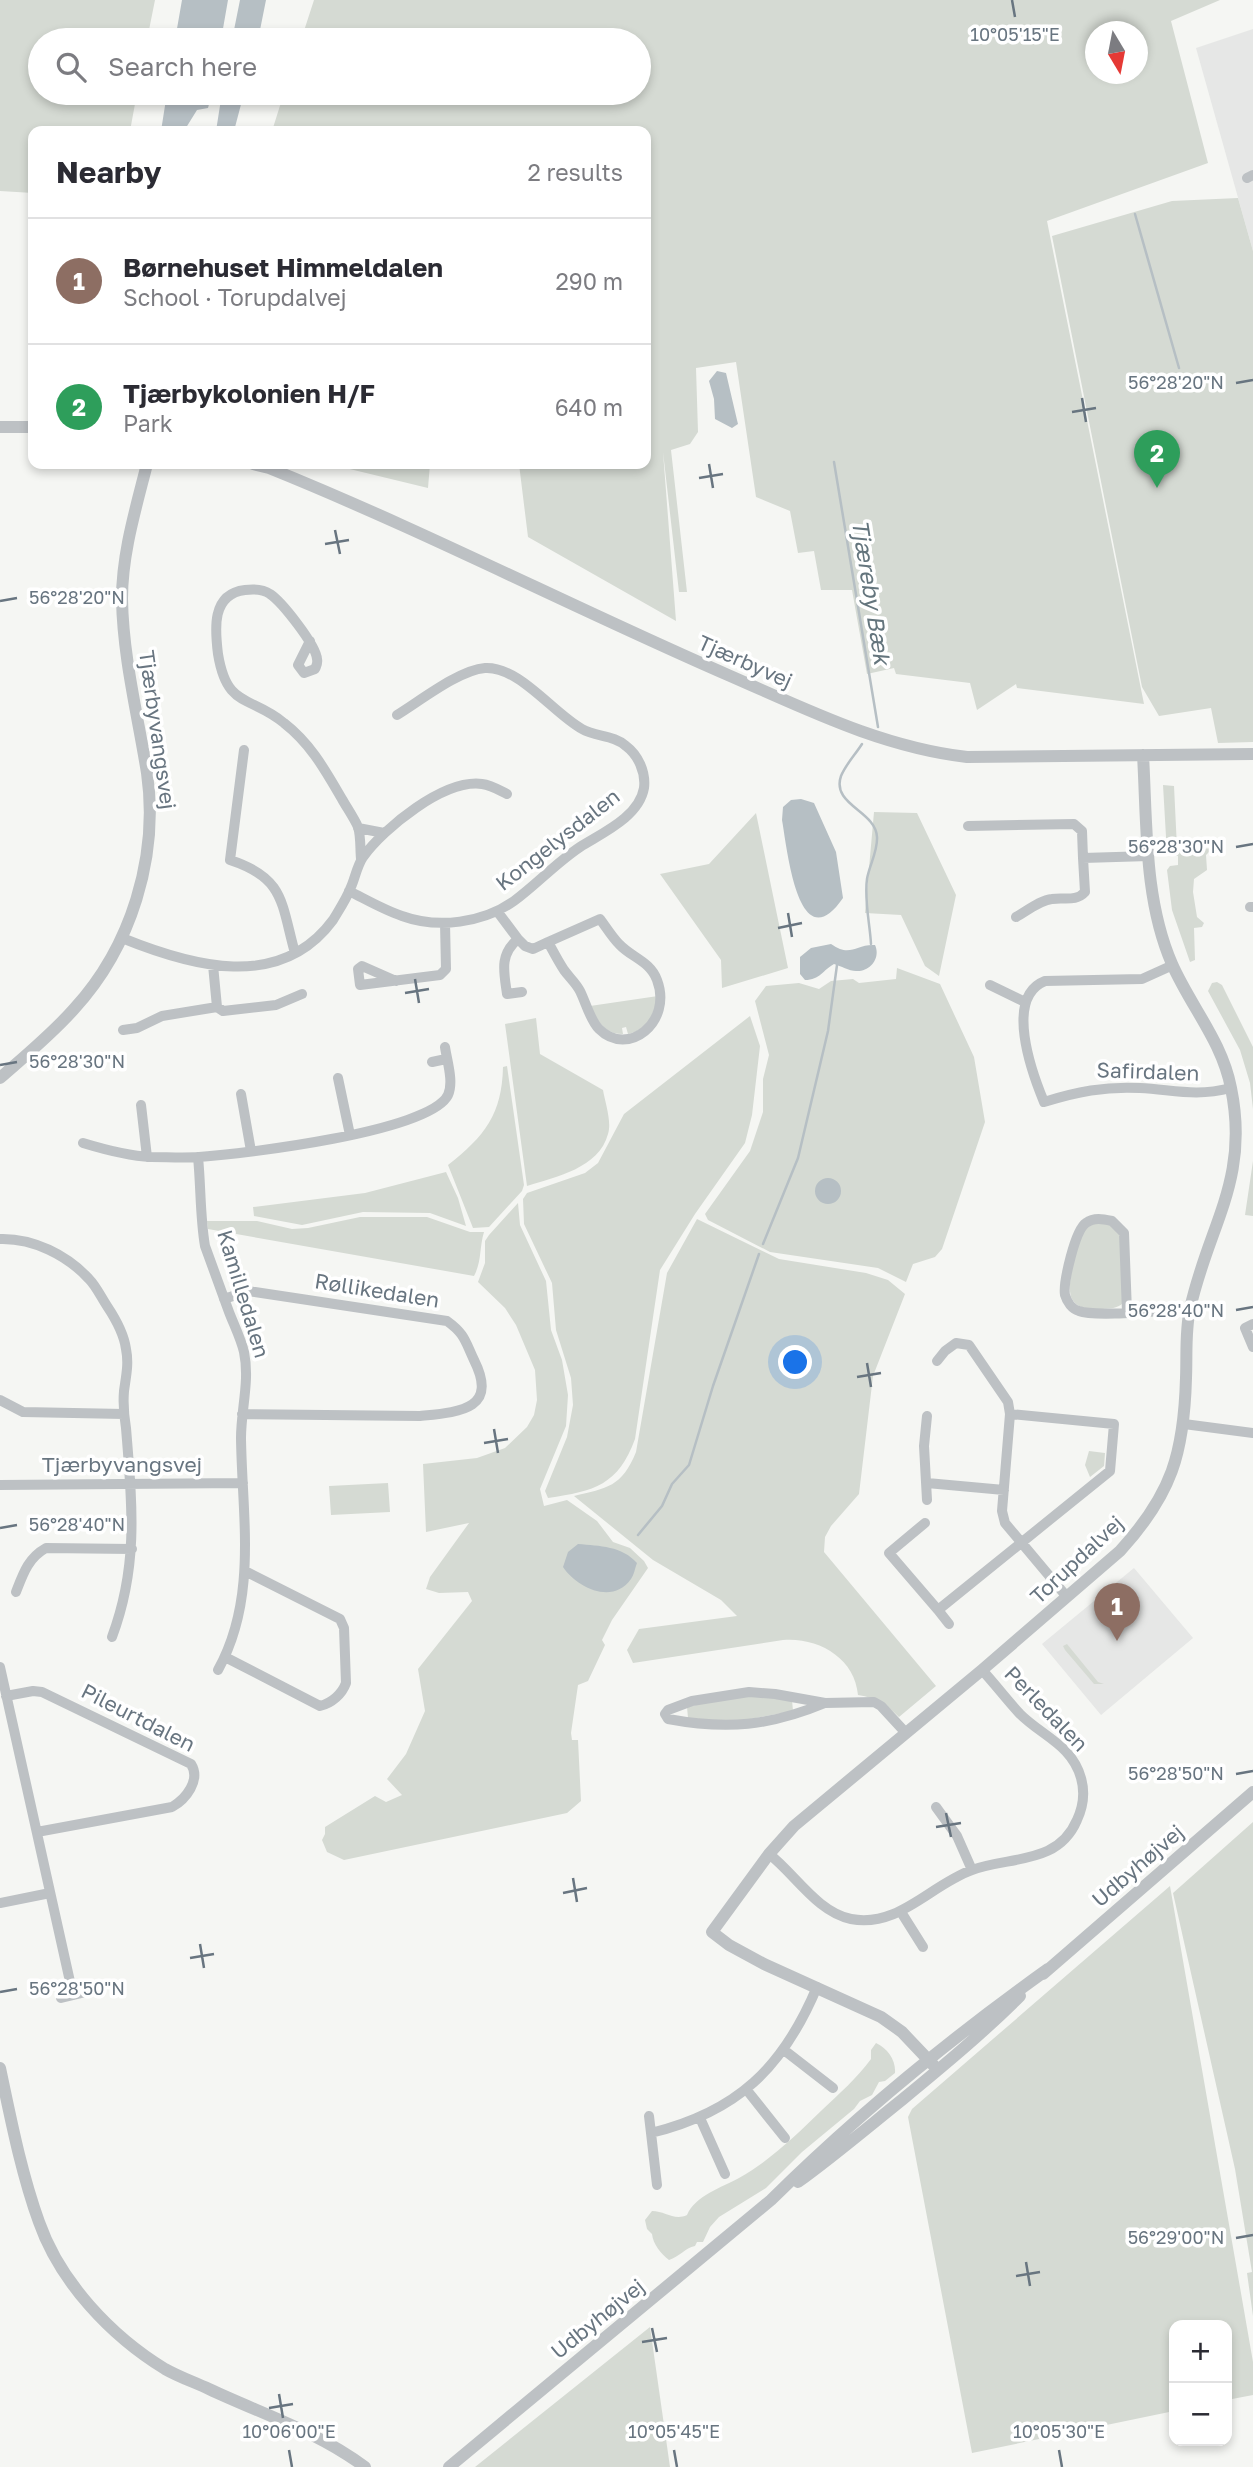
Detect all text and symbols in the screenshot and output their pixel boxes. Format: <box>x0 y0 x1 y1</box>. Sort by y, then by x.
north arrow <box>1085 21 1148 84</box>
text: 10°05'15"E <box>970 23 1060 45</box>
search box <box>28 28 651 105</box>
icon: search <box>52 48 90 86</box>
text: Search here <box>108 51 257 82</box>
text: Nearby <box>56 154 161 190</box>
text: 2 results <box>527 158 623 186</box>
text: Børnehuset Himmeldalen <box>123 252 443 283</box>
text: 1 <box>73 267 85 295</box>
text: 290 m <box>555 267 623 295</box>
text: School · Torupdalvej <box>123 283 347 311</box>
text: 56°28'20"N <box>1128 371 1224 393</box>
text: Tjærbykolonien H/F <box>123 378 375 409</box>
text: 2 <box>72 393 86 421</box>
text: 640 m <box>555 393 623 421</box>
text: Park <box>123 409 173 437</box>
pin: 2 <box>1134 430 1180 488</box>
water label: Tjæreby Bæk <box>847 517 898 668</box>
text: 56°28'20"N <box>29 586 125 608</box>
street label: Tjærbyvej <box>694 629 797 693</box>
street label: Tjærbyvangsvej <box>134 649 182 811</box>
street label: Kongelysdalen <box>490 783 625 896</box>
text: 56°28'30"N <box>1128 835 1224 857</box>
text: 56°28'30"N <box>29 1050 125 1072</box>
street label: Safirdalen <box>1096 1056 1200 1086</box>
street label: Kamilledalen <box>212 1227 276 1361</box>
street label: Røllikedalen <box>313 1267 441 1313</box>
text: 56°28'40"N <box>1128 1299 1224 1321</box>
your location <box>778 1345 812 1379</box>
street label: Tjærbyvangsvej <box>42 1451 202 1477</box>
street label: Torupdalvej <box>1024 1510 1128 1609</box>
text: 56°28'40"N <box>29 1513 125 1535</box>
pin: 1 <box>1094 1583 1140 1641</box>
street label: Perledalen <box>1000 1660 1094 1757</box>
street label: Pileurtdalen <box>77 1677 200 1757</box>
text: 56°28'50"N <box>1128 1762 1224 1784</box>
street label: Udbyhøjvej <box>1086 1818 1188 1912</box>
text: 56°28'50"N <box>29 1977 125 1999</box>
text: 56°29'00"N <box>1128 2226 1224 2248</box>
street label: Udbyhøjvej <box>545 2273 649 2364</box>
map controls <box>1169 2320 1232 2446</box>
button: + <box>1169 2320 1232 2383</box>
button: − <box>1169 2383 1232 2446</box>
text: 10°06'00"E <box>242 2420 336 2442</box>
text: 10°05'45"E <box>628 2420 720 2442</box>
text: 10°05'30"E <box>1013 2420 1105 2442</box>

